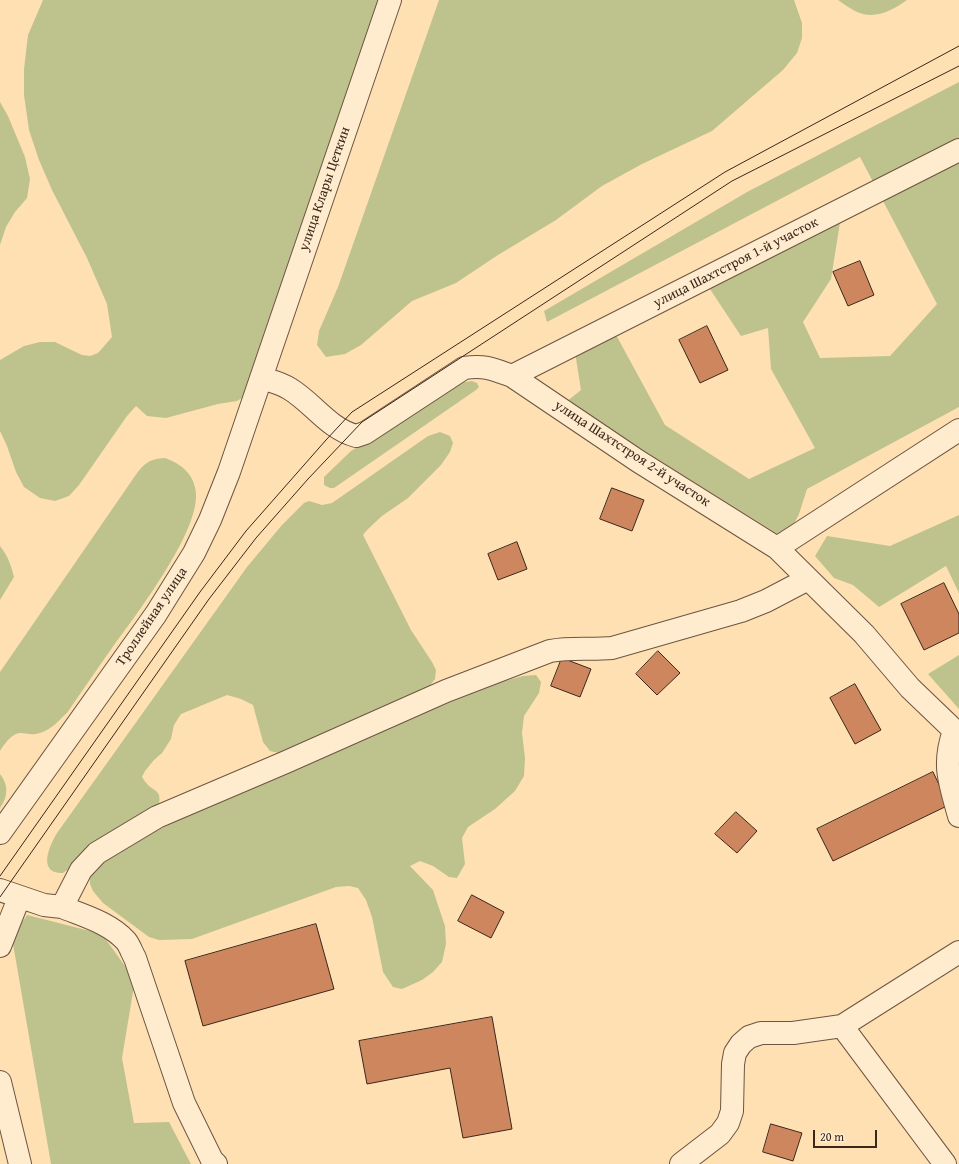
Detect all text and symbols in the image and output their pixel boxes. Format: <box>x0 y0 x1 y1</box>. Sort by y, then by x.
street label: улица Клары Цеткин <box>296 125 354 253</box>
street label: улица Шахтстроя 1-й участок <box>651 214 821 312</box>
street label: улица Шахтстроя 2-й участок <box>551 397 713 511</box>
street label: Троллейная улица <box>113 564 191 670</box>
scale bar <box>815 1122 879 1148</box>
text: 20 m <box>820 1128 844 1145</box>

